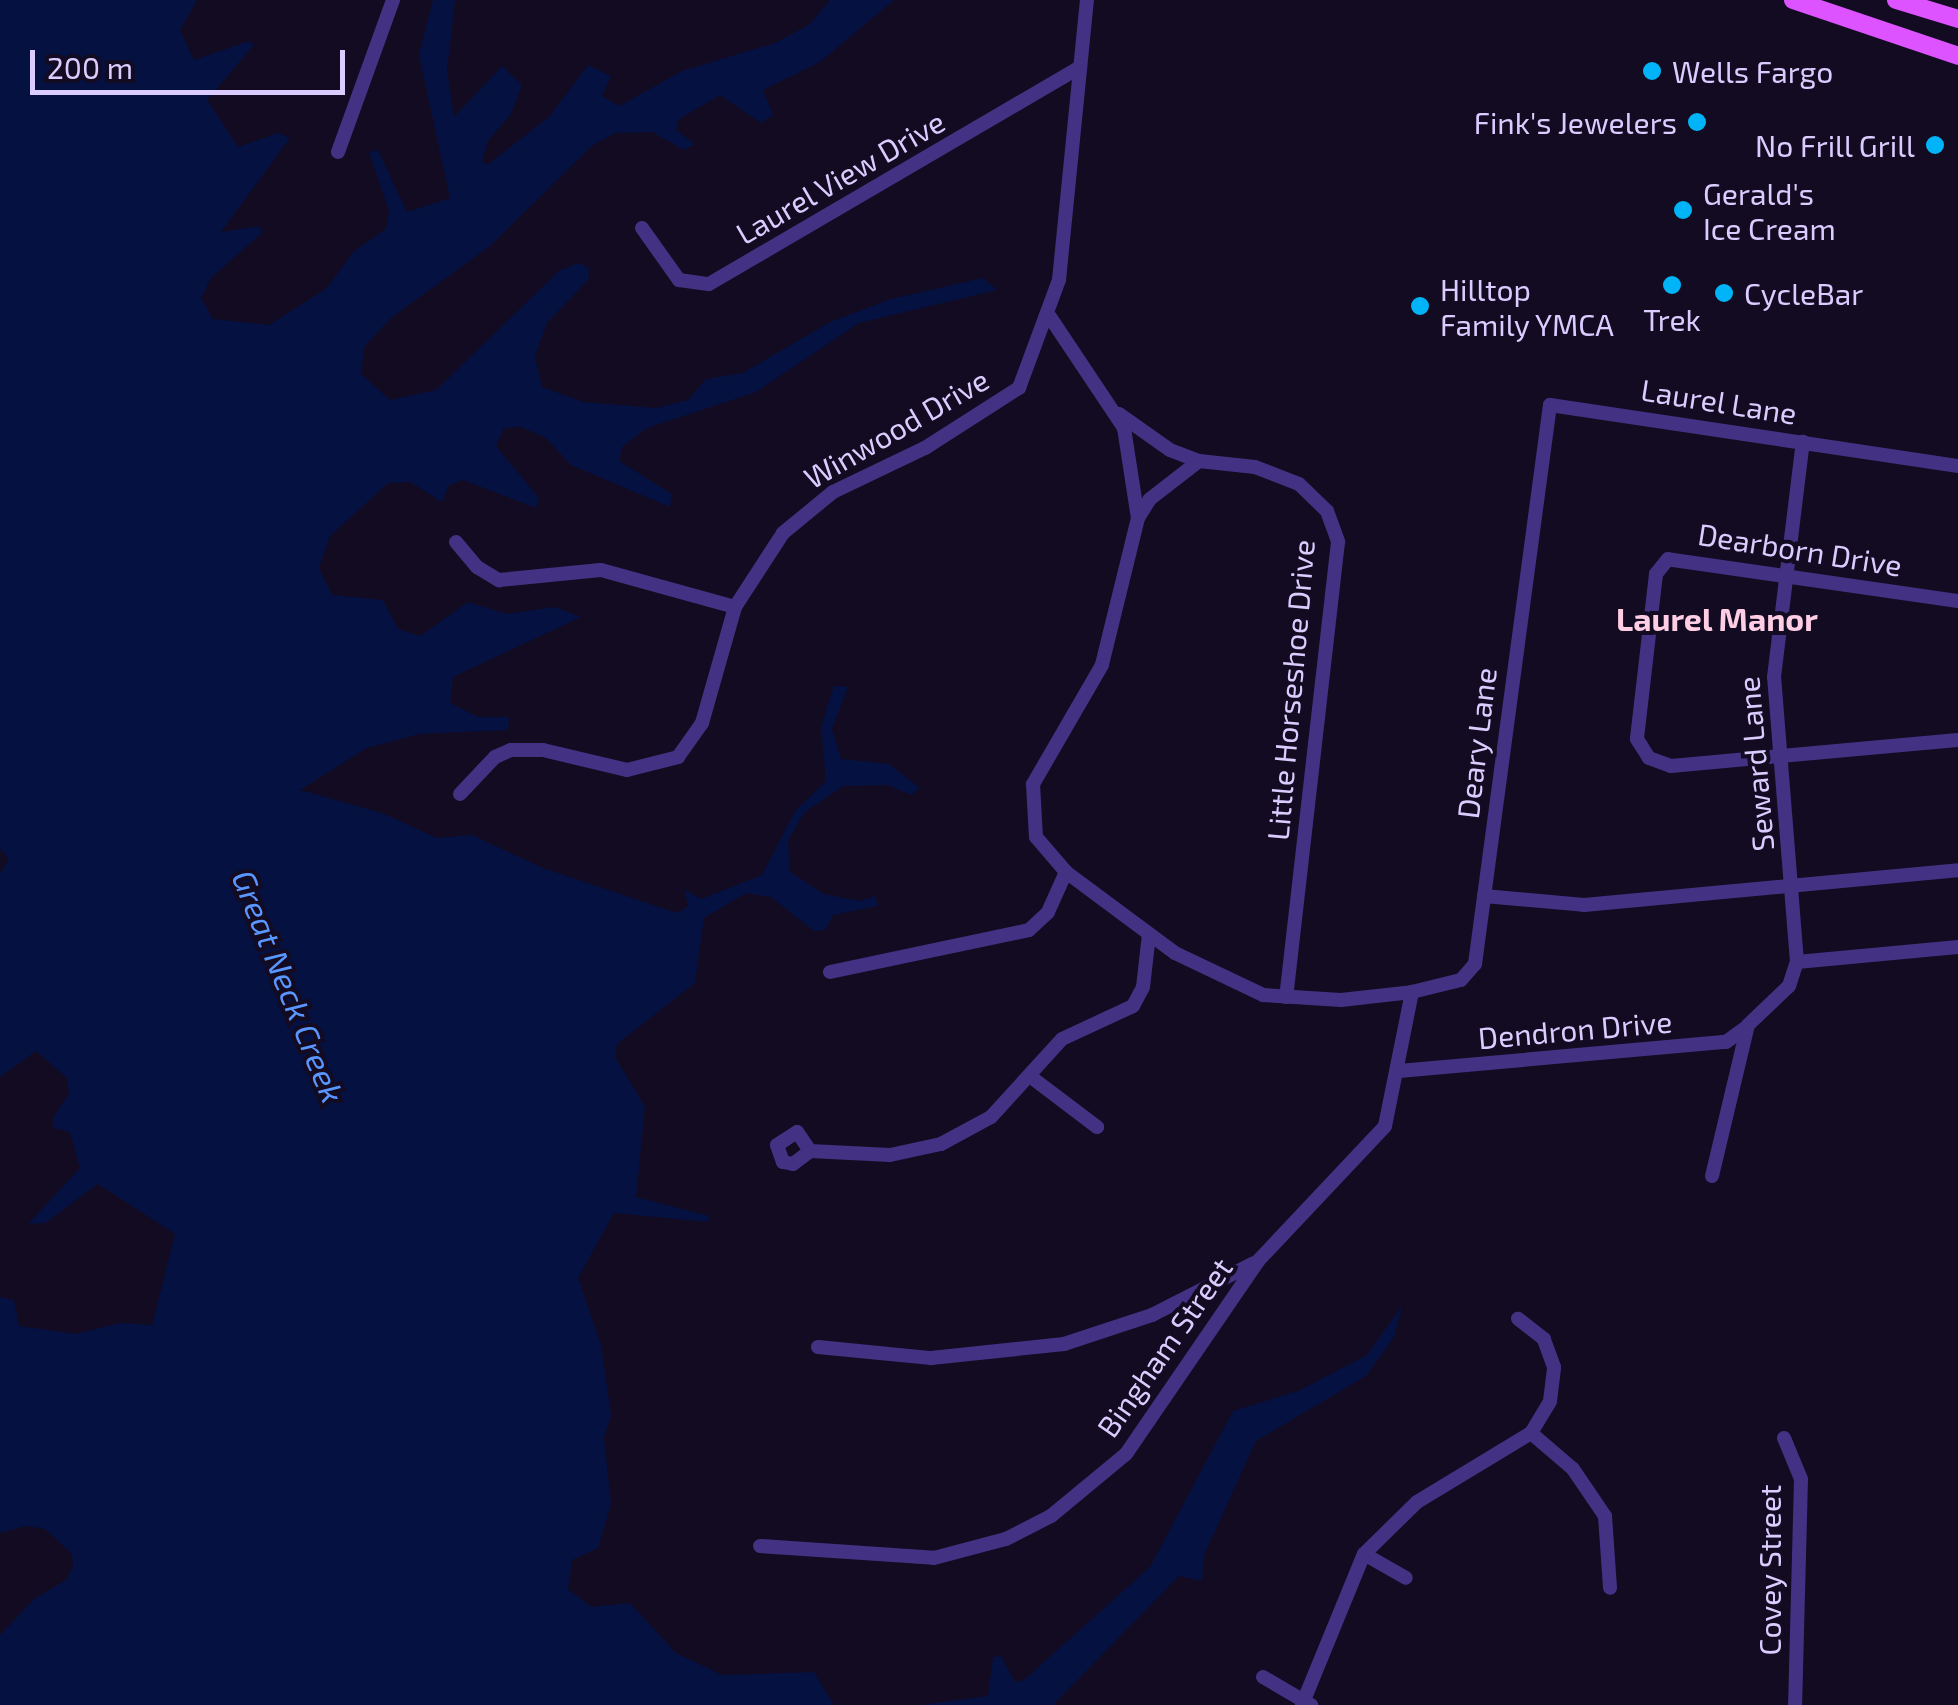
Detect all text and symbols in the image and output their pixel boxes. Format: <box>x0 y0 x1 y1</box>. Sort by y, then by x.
scale bar <box>35 30 350 92</box>
text: 200 m <box>47 49 133 85</box>
place label: Wells Fargo <box>1672 53 1833 89</box>
marker: Wells Fargo <box>1641 60 1663 82</box>
street label: Laurel View Drive <box>728 102 952 252</box>
place label: Fink's Jewelers <box>1473 104 1677 140</box>
marker: Fink's Jewelers <box>1686 111 1708 133</box>
place label: No Frill Grill <box>1754 127 1915 163</box>
marker: No Frill Grill <box>1924 134 1946 156</box>
place label: Gerald's Ice Cream <box>1703 175 1836 246</box>
marker: Gerald's Ice Cream <box>1672 199 1694 221</box>
place label: Hilltop Family YMCA <box>1440 271 1615 342</box>
marker: Trek <box>1661 274 1683 296</box>
place label: CycleBar <box>1744 275 1863 311</box>
marker: CycleBar <box>1713 282 1735 304</box>
marker: Hilltop Family YMCA <box>1409 295 1431 317</box>
place label: Trek <box>1643 301 1701 337</box>
street label: Winwood Drive <box>797 361 995 495</box>
street label: Laurel Lane <box>1638 371 1800 431</box>
street label: Dearborn Drive <box>1695 515 1905 583</box>
street label: Little Horseshoe Drive <box>1259 538 1321 842</box>
district label: Laurel Manor <box>1616 599 1818 637</box>
street label: Deary Lane <box>1449 665 1503 821</box>
street label: Seward Lane <box>1729 675 1781 853</box>
water label: Great Neck Creek <box>225 864 353 1108</box>
street label: Dendron Drive <box>1476 1003 1674 1055</box>
street label: Bingham Street <box>1089 1250 1239 1444</box>
street label: Covey Street <box>1751 1484 1787 1656</box>

